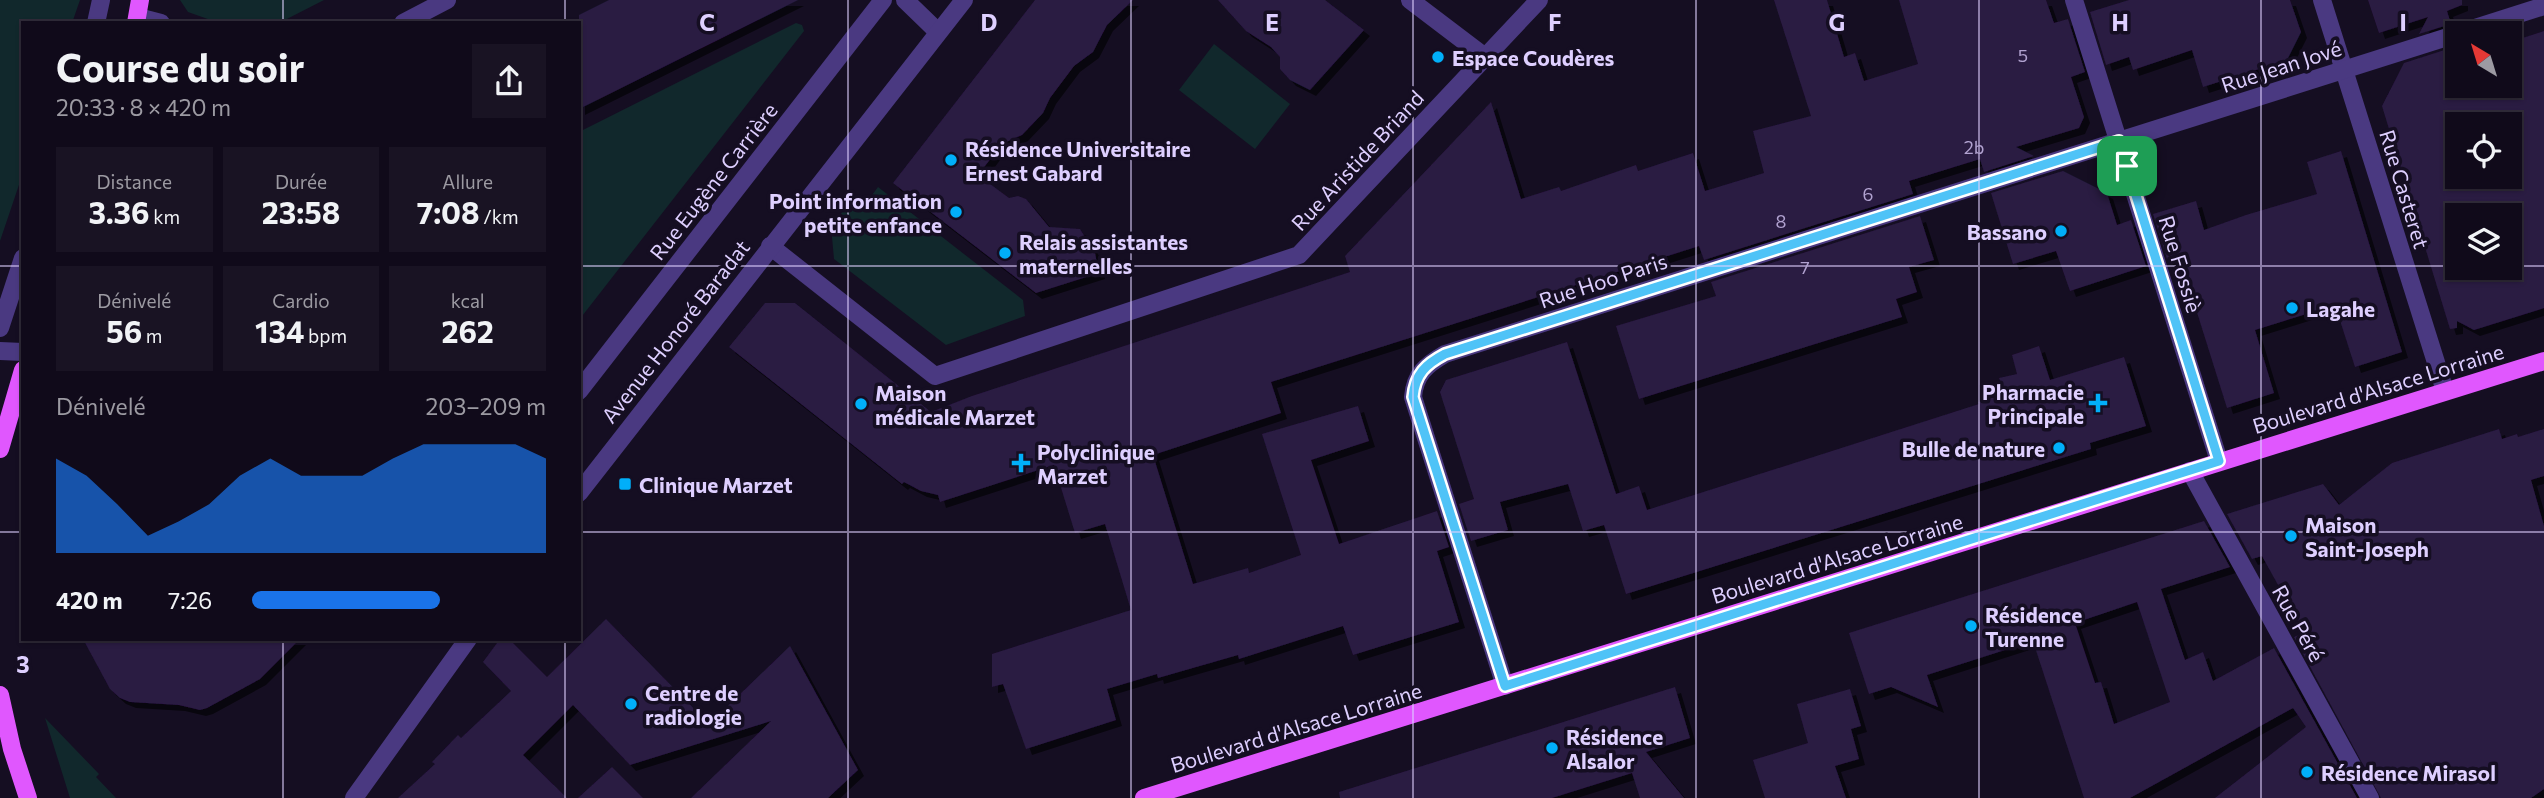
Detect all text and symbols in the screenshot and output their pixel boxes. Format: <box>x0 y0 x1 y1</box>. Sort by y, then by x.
text: C <box>699 8 715 36</box>
text: D <box>981 8 998 36</box>
text: E <box>1265 8 1279 36</box>
text: F <box>1548 8 1562 36</box>
text: G <box>1829 8 1845 36</box>
text: H <box>2111 8 2129 36</box>
text: I <box>2399 8 2407 36</box>
north arrow <box>2445 21 2522 98</box>
map controls <box>2445 21 2522 280</box>
street label: Rue Jean Jové <box>2218 35 2344 97</box>
text: Course du soir <box>56 43 304 90</box>
button: share <box>472 44 546 118</box>
house number: 5 <box>2018 44 2028 66</box>
place label: Espace Coudères <box>1452 45 1615 70</box>
marker: Espace Coudères <box>1430 49 1446 65</box>
street label: Rue Aristide Briand <box>1286 85 1428 235</box>
text: 20:33 · 8 × 420 m <box>56 93 231 121</box>
street label: Rue Eugène Carrière <box>644 98 782 264</box>
button: locate <box>2445 112 2522 189</box>
street label: Rue Casteret <box>2375 127 2435 251</box>
place label: Résidence Universitaire Ernest Gabard <box>965 136 1191 185</box>
house number: 2b <box>1964 136 1984 158</box>
pin <box>2097 136 2157 196</box>
icon: arrive <box>2108 147 2146 185</box>
marker: Résidence Universitaire Ernest Gabard <box>943 152 959 168</box>
text: Distance <box>97 170 172 193</box>
text: Durée <box>275 170 327 193</box>
text: Allure <box>442 170 493 193</box>
house number: 6 <box>1863 183 1873 205</box>
place label: Point information petite enfance <box>769 188 942 237</box>
text: 3.36 <box>89 193 150 230</box>
text: 23:58 <box>262 193 340 230</box>
text: 7:08 <box>417 193 480 230</box>
button: layers <box>2445 203 2522 280</box>
marker: Point information petite enfance <box>948 204 964 220</box>
text: km <box>150 205 180 228</box>
text: /km <box>480 205 519 228</box>
house number: 8 <box>1776 210 1787 232</box>
street label: Rue Fossiè <box>2154 212 2208 316</box>
place label: Bassano <box>1967 219 2047 244</box>
marker: Bassano <box>2053 223 2069 239</box>
place label: Relais assistantes maternelles <box>1019 229 1188 278</box>
street label: Avenue Honoré Baradat <box>596 234 754 428</box>
marker: Relais assistantes maternelles <box>997 245 1013 261</box>
street label: Rue Hoo Paris <box>1536 248 1670 312</box>
house number: 7 <box>1800 256 1810 278</box>
text: Dénivelé <box>97 289 171 312</box>
text: Cardio <box>272 289 330 312</box>
text: kcal <box>451 289 485 312</box>
place label: Lagahe <box>2306 296 2375 321</box>
marker: Lagahe <box>2284 300 2300 316</box>
text: 56 <box>106 312 142 349</box>
text: 134 <box>255 312 304 349</box>
text: 262 <box>442 312 494 349</box>
text: m <box>142 324 162 347</box>
text: bpm <box>304 324 347 347</box>
street label: Boulevard d'Alsace Lorraine <box>2249 338 2507 438</box>
place label: Pharmacie Principale <box>1982 379 2084 428</box>
place label: Maison médicale Marzet <box>875 380 1035 429</box>
text: Dénivelé <box>56 392 146 420</box>
text: 203–209 m <box>426 392 546 420</box>
marker: Pharmacie Principale <box>2090 395 2106 411</box>
marker: Maison médicale Marzet <box>853 396 869 412</box>
place label: Bulle de nature <box>1902 436 2045 461</box>
place label: Polyclinique Marzet <box>1037 439 1155 488</box>
marker: Bulle de nature <box>2051 440 2067 456</box>
marker: Polyclinique Marzet <box>1011 453 1031 473</box>
place label: Clinique Marzet <box>639 472 793 497</box>
marker: Clinique Marzet <box>617 476 633 492</box>
street label: Boulevard d'Alsace Lorraine <box>1708 508 1966 608</box>
place label: Maison Saint-Joseph <box>2305 512 2429 561</box>
marker: Maison Saint-Joseph <box>2283 528 2299 544</box>
street label: Rue Péré <box>2268 580 2330 666</box>
text: 420 m <box>56 586 123 614</box>
text: 7:26 <box>168 586 212 614</box>
place label: Résidence Turenne <box>1985 602 2082 651</box>
marker: Résidence Turenne <box>1963 618 1979 634</box>
text: 3 <box>16 650 30 678</box>
street label: Boulevard d'Alsace Lorraine <box>1167 677 1425 777</box>
place label: Centre de radiologie <box>645 680 742 729</box>
marker: Centre de radiologie <box>623 696 639 712</box>
place label: Résidence Alsalor <box>1566 724 1663 773</box>
marker: Résidence Alsalor <box>1544 740 1560 756</box>
place label: Résidence Mirasol <box>2321 760 2496 785</box>
marker: Résidence Mirasol <box>2299 764 2315 780</box>

